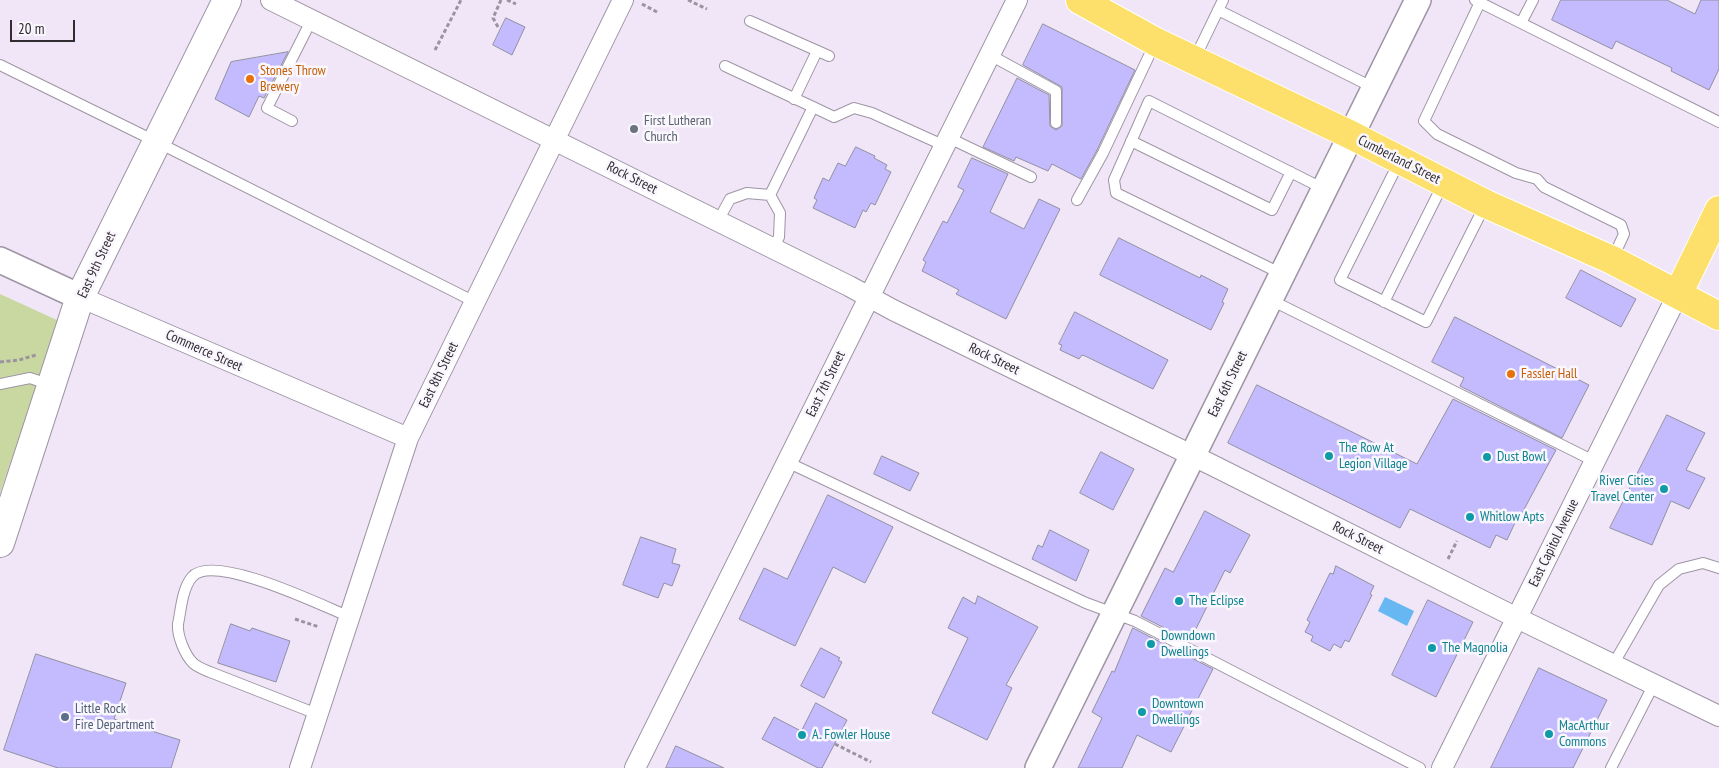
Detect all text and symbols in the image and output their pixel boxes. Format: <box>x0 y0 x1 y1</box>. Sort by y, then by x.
scale bar <box>12 10 78 42</box>
text: 20 m <box>18 19 44 38</box>
place label: Stones Throw Brewery <box>260 63 326 95</box>
marker: Stones Throw Brewery <box>244 73 256 85</box>
place label: First Lutheran Church <box>644 113 711 146</box>
marker: First Lutheran Church <box>628 123 640 135</box>
street label: Cumberland Street <box>1355 132 1443 188</box>
street label: Rock Street <box>604 158 660 198</box>
street label: East 9th Street <box>74 229 120 301</box>
street label: Commerce Street <box>163 327 245 375</box>
street label: East 8th Street <box>416 339 462 411</box>
street label: Rock Street <box>966 339 1022 379</box>
street label: East 7th Street <box>803 348 849 420</box>
street label: East 6th Street <box>1205 348 1251 420</box>
place label: Fassler Hall <box>1521 366 1577 382</box>
marker: Fassler Hall <box>1505 368 1517 380</box>
place label: The Row At Legion Village <box>1339 440 1408 472</box>
place label: Dust Bowl <box>1497 449 1546 465</box>
marker: The Row At Legion Village <box>1323 450 1335 462</box>
marker: Dust Bowl <box>1481 451 1493 463</box>
place label: River Cities Travel Center <box>1591 473 1654 506</box>
marker: River Cities Travel Center <box>1658 483 1670 495</box>
street label: East Capitol Avenue <box>1526 496 1582 590</box>
place label: Whitlow Apts <box>1480 509 1544 525</box>
marker: Whitlow Apts <box>1464 511 1476 523</box>
street label: Rock Street <box>1330 518 1386 558</box>
place label: The Eclipse <box>1189 593 1244 609</box>
marker: The Eclipse <box>1173 595 1185 607</box>
place label: Downdown Dwellings <box>1161 628 1215 660</box>
marker: Downdown Dwellings <box>1145 638 1157 650</box>
place label: The Magnolia <box>1442 640 1508 656</box>
marker: The Magnolia <box>1426 642 1438 654</box>
place label: Downtown Dwellings <box>1152 696 1204 729</box>
place label: Little Rock Fire Department <box>75 701 154 734</box>
marker: Downtown Dwellings <box>1136 706 1148 718</box>
marker: Little Rock Fire Department <box>59 711 71 723</box>
place label: MacArthur Commons <box>1559 718 1609 750</box>
place label: A. Fowler House <box>812 727 890 743</box>
marker: MacArthur Commons <box>1543 728 1555 740</box>
marker: A. Fowler House <box>796 729 808 741</box>

